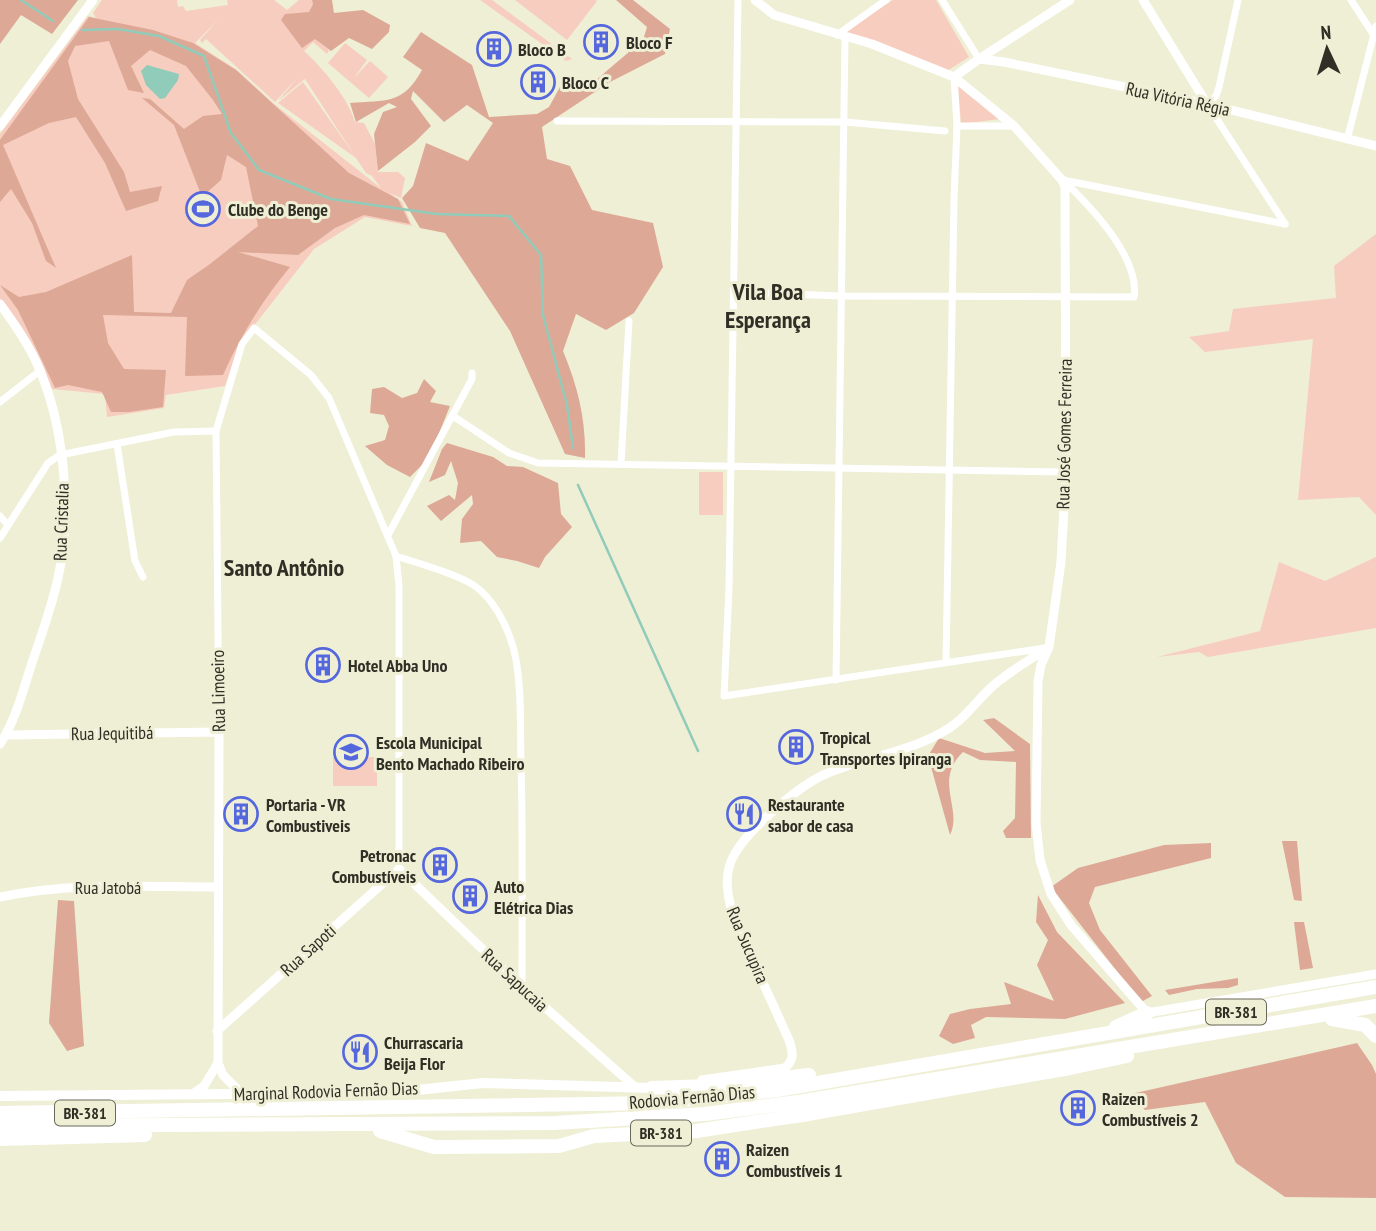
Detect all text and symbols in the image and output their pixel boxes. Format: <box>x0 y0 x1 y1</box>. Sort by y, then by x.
north arrow <box>1292 14 1362 84</box>
text: N <box>1320 20 1332 44</box>
building icon: Bloco F <box>582 23 620 61</box>
building icon: Bloco B <box>475 30 513 68</box>
place label: Bloco F <box>626 31 673 54</box>
place label: Bloco B <box>518 38 566 61</box>
building icon: Bloco C <box>519 63 557 101</box>
place label: Bloco C <box>562 71 609 94</box>
street label: Rua Vitória Régia <box>1124 77 1232 121</box>
sports icon: Clube do Benge <box>184 190 222 228</box>
place label: Clube do Benge <box>228 198 328 221</box>
district label: Vila Boa Esperança <box>725 276 811 335</box>
street label: Rua José Gomes Ferreira <box>1051 358 1077 510</box>
street label: Rua Cristalia <box>48 483 74 561</box>
district label: Santo Antônio <box>224 552 344 583</box>
building icon: Hotel Abba Uno <box>304 646 342 684</box>
street label: Rua Limoeiro <box>206 649 230 732</box>
place label: Hotel Abba Uno <box>348 654 447 677</box>
street label: Rua Jequitibá <box>71 721 153 745</box>
place label: Tropical Transportes Ipiranga <box>820 726 951 770</box>
building icon: Tropical Transportes Ipiranga <box>777 728 815 766</box>
place label: Escola Municipal Bento Machado Ribeiro <box>376 731 525 775</box>
school or university icon: Escola Municipal Bento Machado Ribeiro <box>332 733 370 771</box>
place label: Portaria - VR Combustiveis <box>266 793 350 837</box>
place label: Restaurante sabor de casa <box>768 793 854 837</box>
building icon: Portaria - VR Combustiveis <box>222 795 260 833</box>
restaurant icon: Restaurante sabor de casa <box>725 795 763 833</box>
place label: Petronac Combustíveis <box>332 844 417 888</box>
building icon: Petronac Combustíveis <box>421 846 459 884</box>
place label: Auto Elétrica Dias <box>493 875 573 919</box>
street label: Rua Jatobá <box>75 876 141 899</box>
building icon: Auto Elétrica Dias <box>451 877 489 915</box>
street label: Rua Sucupira <box>722 903 774 987</box>
street label: Rua Sapoti <box>275 919 341 981</box>
street label: Rua Sapucaia <box>477 943 553 1017</box>
road number: BR-381 <box>1206 1000 1266 1024</box>
place label: Churrascaria Beija Flor <box>384 1031 463 1075</box>
restaurant icon: Churrascaria Beija Flor <box>341 1033 379 1071</box>
street label: Marginal Rodovia Fernão Dias <box>233 1076 419 1106</box>
street label: Rodovia Fernão Dias <box>628 1080 756 1114</box>
place label: Raizen Combustíveis 2 <box>1102 1087 1199 1131</box>
building icon: Raizen Combustíveis 2 <box>1059 1089 1097 1127</box>
road number: BR-381 <box>55 1100 115 1126</box>
road number: BR-381 <box>631 1120 691 1146</box>
place label: Raizen Combustíveis 1 <box>746 1138 843 1182</box>
building icon: Raizen Combustíveis 1 <box>703 1140 741 1178</box>

